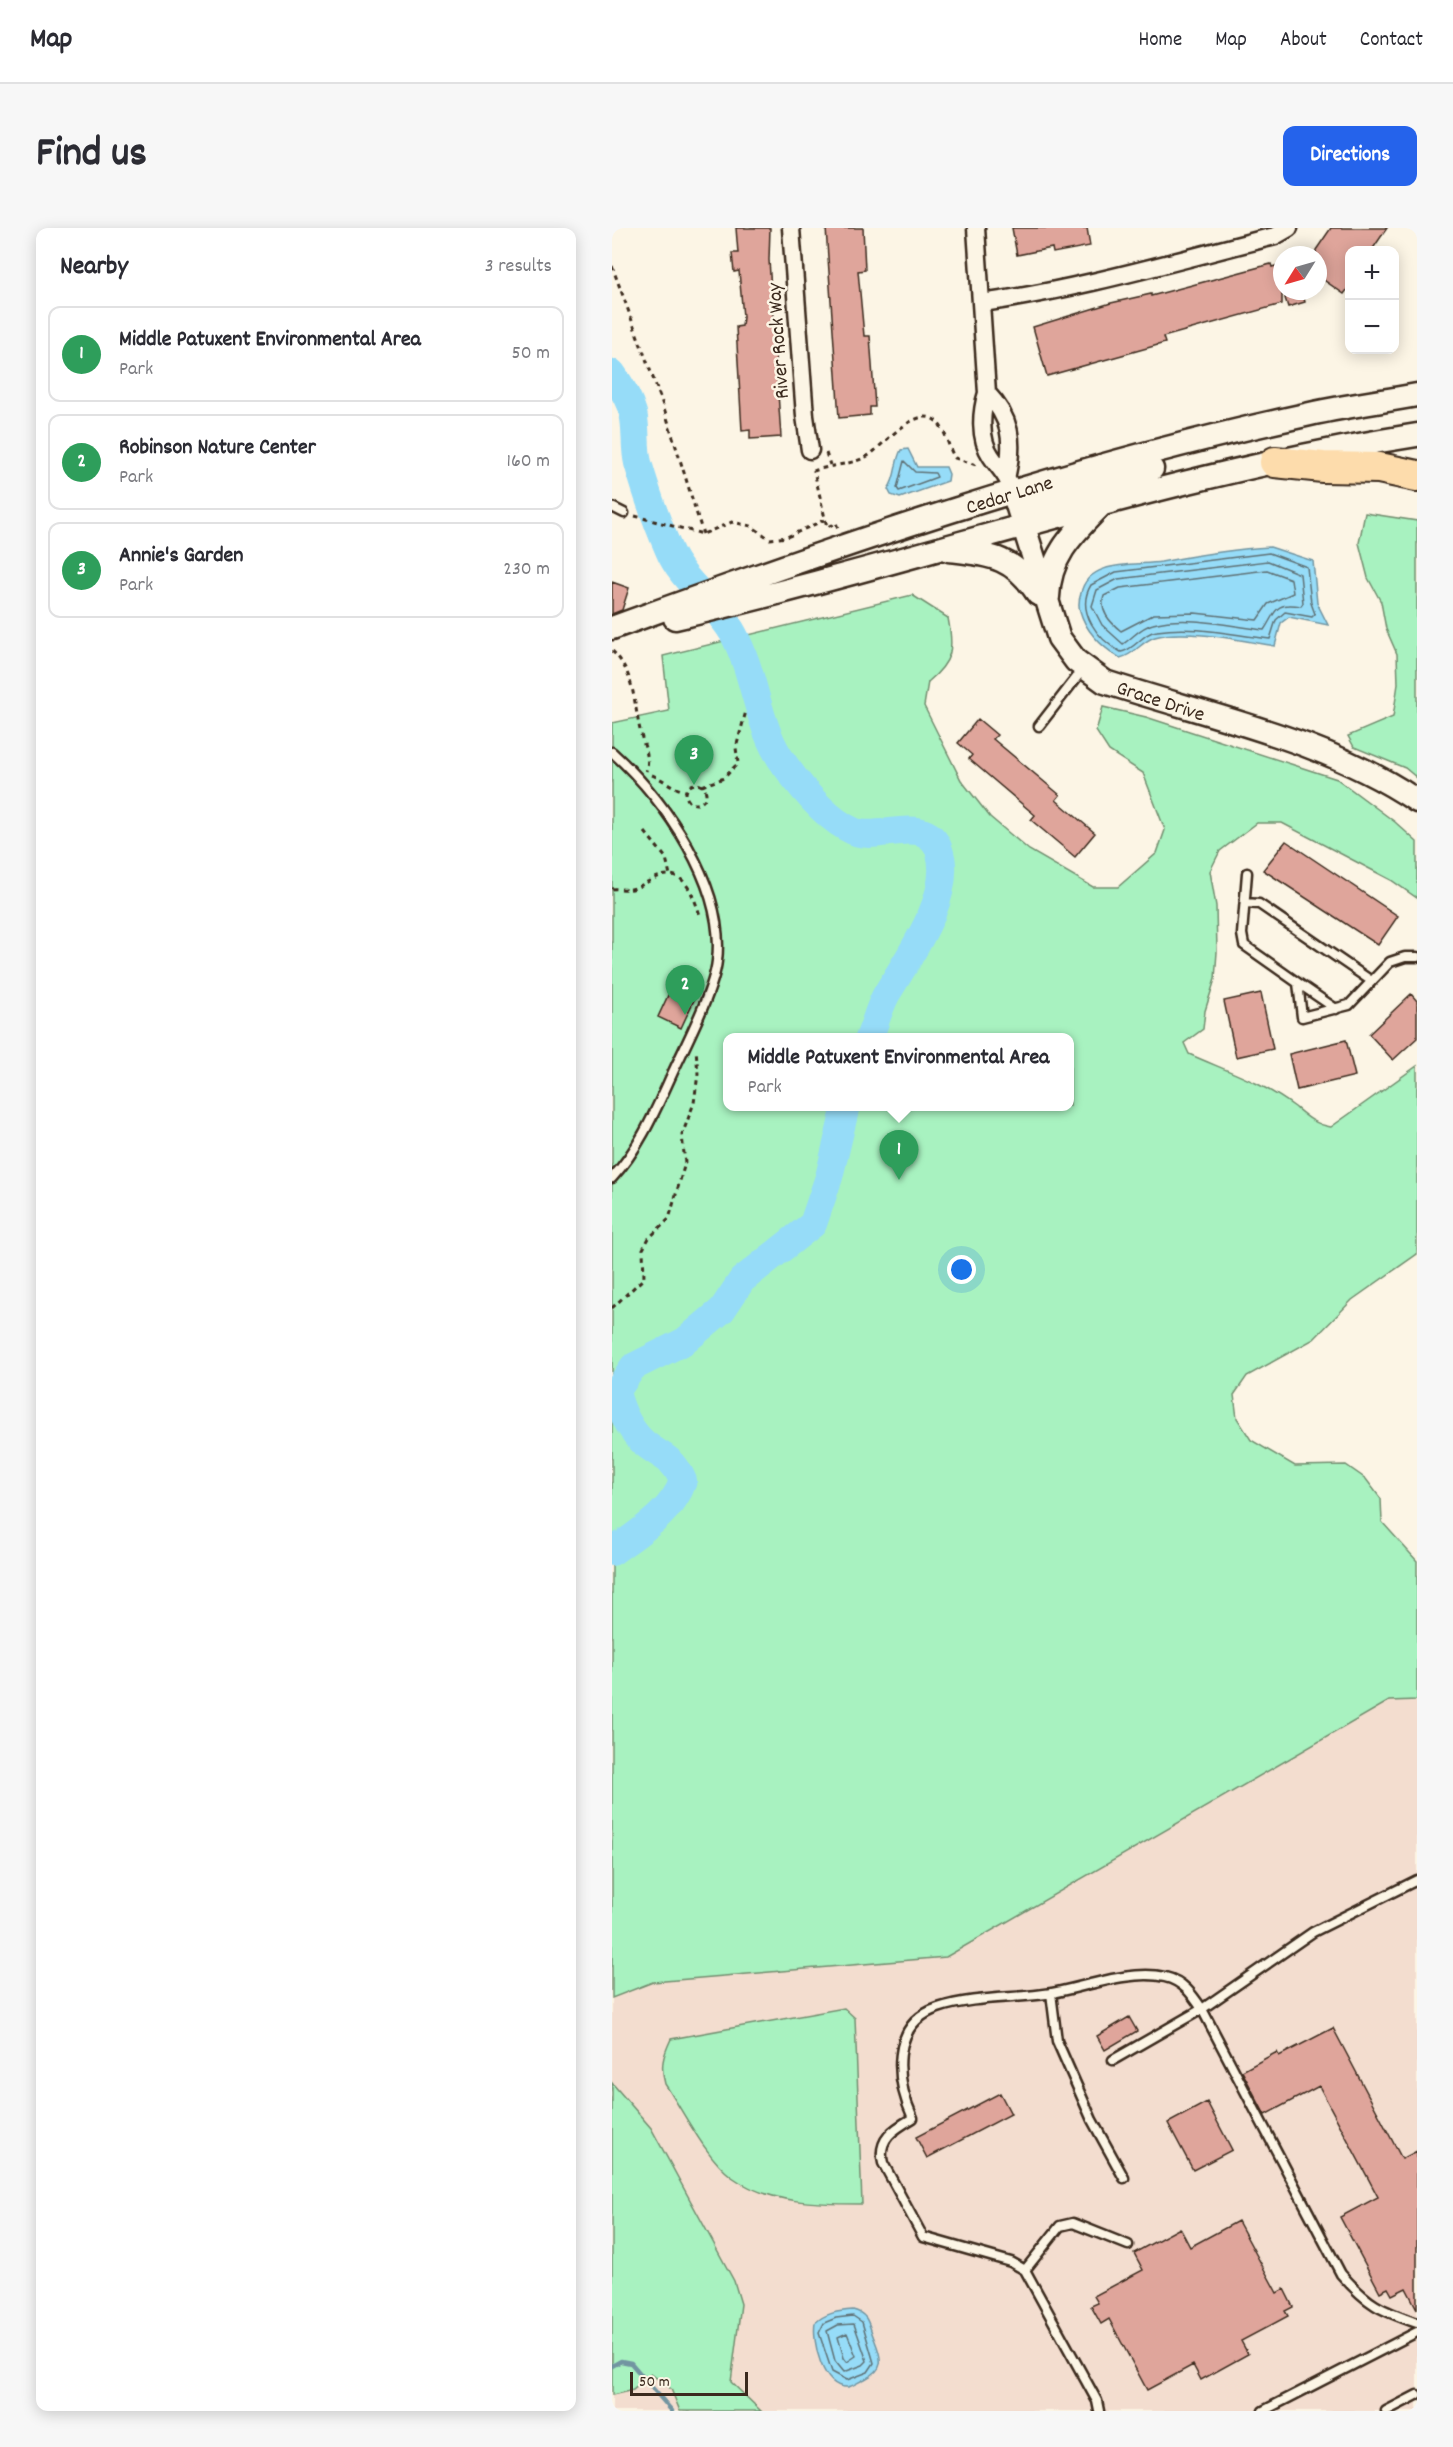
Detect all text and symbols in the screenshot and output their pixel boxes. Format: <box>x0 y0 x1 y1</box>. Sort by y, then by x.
text: Map <box>30 21 72 61</box>
text: Home <box>1138 26 1182 56</box>
text: Map <box>1215 26 1247 56</box>
text: About <box>1280 26 1327 56</box>
text: Contact <box>1360 26 1423 56</box>
text: Find us <box>36 126 147 186</box>
button: Directions <box>1283 126 1417 186</box>
north arrow <box>1273 246 1327 300</box>
map controls <box>1345 246 1399 354</box>
button: + <box>1345 246 1399 300</box>
text: Nearby <box>60 249 128 286</box>
text: 3 results <box>485 253 552 281</box>
street label: River Rock Way <box>761 281 799 400</box>
button: − <box>1345 300 1399 354</box>
text: Middle Patuxent Environmental Area <box>119 325 421 356</box>
text: 1 <box>79 340 84 368</box>
text: 50 m <box>512 340 550 368</box>
text: Park <box>119 356 153 384</box>
text: Robinson Nature Center <box>119 433 316 464</box>
text: 2 <box>77 448 86 476</box>
text: 160 m <box>507 448 550 476</box>
text: Park <box>119 464 153 492</box>
street label: Cedar Lane <box>963 469 1057 524</box>
text: Annie's Garden <box>119 541 243 572</box>
text: 3 <box>77 556 86 584</box>
text: 230 m <box>503 556 550 584</box>
text: Park <box>119 572 153 600</box>
street label: Grace Drive <box>1112 674 1208 731</box>
pin: 3 <box>674 736 713 785</box>
pin: 2 <box>666 966 704 1015</box>
popup <box>723 1033 1074 1111</box>
text: Middle Patuxent Environmental Area <box>748 1043 1049 1074</box>
text: Park <box>748 1074 782 1102</box>
pin: 1 <box>880 1130 918 1180</box>
your location <box>947 1255 976 1284</box>
scale bar <box>630 2369 748 2396</box>
text: 50 m <box>639 2371 670 2394</box>

